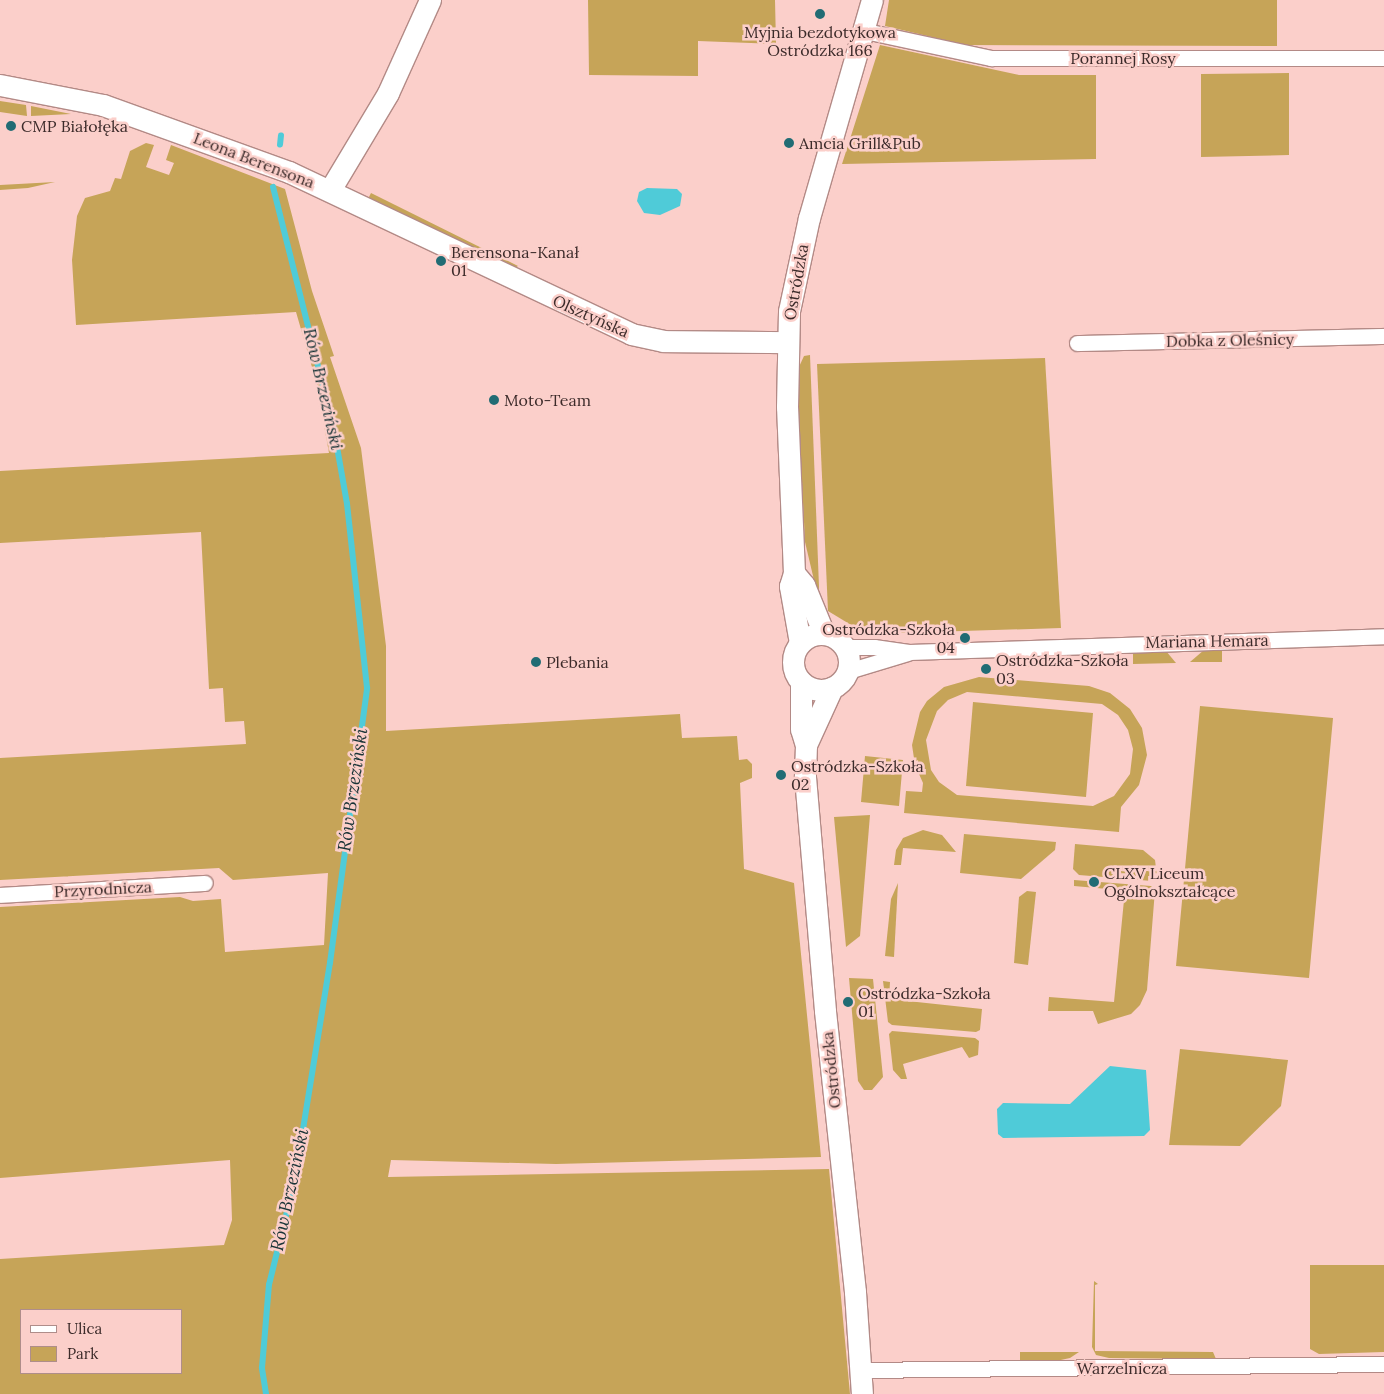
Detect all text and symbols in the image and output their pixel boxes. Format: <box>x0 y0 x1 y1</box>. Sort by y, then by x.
marker: Myjnia bezdotykowa Ostródzka 166 <box>814 8 826 20</box>
place label: Myjnia bezdotykowa Ostródzka 166 <box>744 22 896 60</box>
street label: Porannej Rosy <box>1070 48 1176 68</box>
place label: CMP Białołęka <box>21 116 128 136</box>
marker: CMP Białołęka <box>5 120 17 132</box>
street label: Leona Berensona <box>191 128 317 192</box>
place label: Amcia Grill&Pub <box>799 133 921 153</box>
marker: Amcia Grill&Pub <box>783 137 795 149</box>
place label: Berensona-Kanał 01 <box>451 242 579 280</box>
street label: Ostródzka <box>780 242 812 322</box>
marker: Berensona-Kanał 01 <box>435 255 447 267</box>
street label: Olsztyńska <box>550 291 632 341</box>
water label: Rów Brzeziński <box>298 326 348 452</box>
street label: Dobka z Oleśnicy <box>1166 329 1294 351</box>
place label: Moto-Team <box>504 390 591 410</box>
marker: Moto-Team <box>488 394 500 406</box>
place label: Ostródzka-Szkoła 04 <box>822 619 955 657</box>
street label: Mariana Hemara <box>1145 630 1269 652</box>
marker: Ostródzka-Szkoła 04 <box>959 632 971 644</box>
place label: Ostródzka-Szkoła 03 <box>996 650 1129 688</box>
place label: Plebania <box>546 652 609 672</box>
marker: Plebania <box>530 656 542 668</box>
marker: Ostródzka-Szkoła 03 <box>980 663 992 675</box>
water label: Rów Brzeziński <box>334 727 372 853</box>
place label: Ostródzka-Szkoła 02 <box>791 756 924 794</box>
marker: Ostródzka-Szkoła 02 <box>775 769 787 781</box>
place label: CLXV Liceum Ogólnokształcące <box>1104 863 1235 901</box>
marker: CLXV Liceum Ogólnokształcące <box>1088 876 1100 888</box>
street label: Przyrodnicza <box>54 877 152 901</box>
place label: Ostródzka-Szkoła 01 <box>858 983 991 1021</box>
marker: Ostródzka-Szkoła 01 <box>842 996 854 1008</box>
street label: Ostródzka <box>817 1031 845 1109</box>
water label: Rów Brzeziński <box>267 1127 313 1253</box>
legend <box>20 1309 182 1374</box>
text: Ulica <box>67 1319 102 1338</box>
text: Park <box>67 1344 98 1363</box>
street label: Warzelnicza <box>1077 1358 1167 1378</box>

